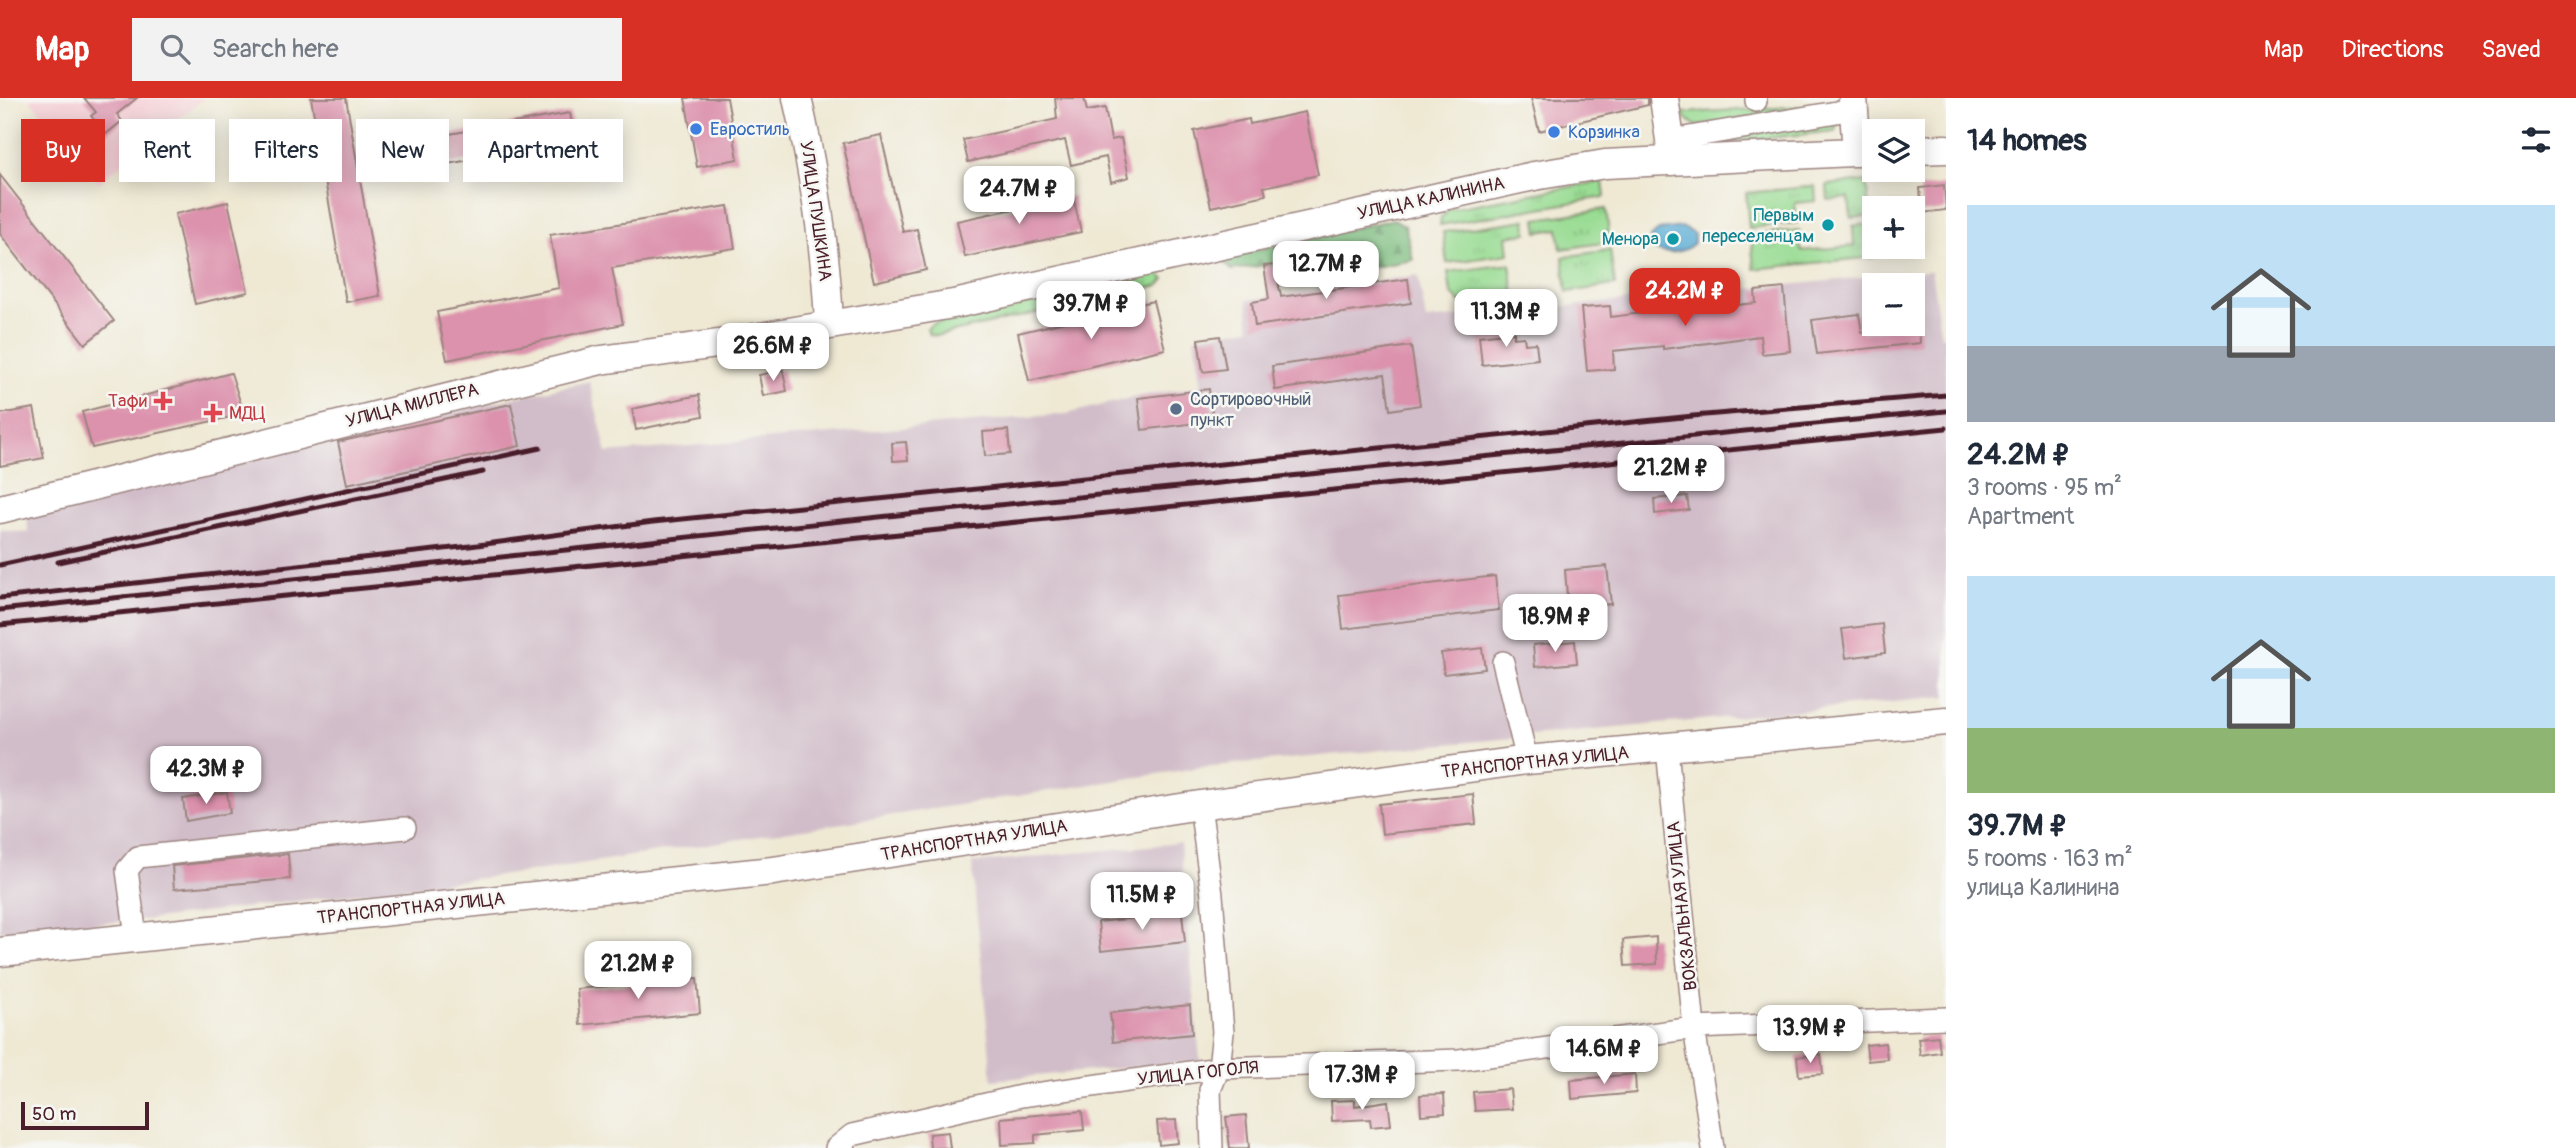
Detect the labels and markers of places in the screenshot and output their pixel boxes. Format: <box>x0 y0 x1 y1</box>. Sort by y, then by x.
place label: Евростиль <box>710 118 790 141</box>
marker: Евростиль <box>688 121 704 137</box>
place label: Корзинка <box>1568 121 1640 144</box>
marker: Корзинка <box>1546 124 1562 140</box>
pin: 24.7M ₽ <box>954 166 1084 226</box>
place label: Первым переселенцам <box>1702 204 1814 248</box>
marker: Первым переселенцам <box>1820 217 1836 233</box>
place label: Менора <box>1602 228 1659 251</box>
marker: Менора <box>1665 231 1681 247</box>
pin: 12.7M ₽ <box>1261 242 1391 301</box>
pin: 24.2M ₽ <box>1620 268 1750 328</box>
pin: 39.7M ₽ <box>1026 282 1156 341</box>
pin: 11.3M ₽ <box>1441 289 1571 349</box>
pin: 26.6M ₽ <box>708 324 838 383</box>
place label: Сортировочный пункт <box>1190 388 1311 432</box>
place label: Тафи <box>108 390 147 413</box>
marker: Тафи <box>153 391 173 411</box>
marker: Сортировочный пункт <box>1168 401 1184 417</box>
place label: МДЦ <box>229 402 266 425</box>
marker: МДЦ <box>203 403 223 423</box>
pin: 21.2M ₽ <box>1606 446 1736 505</box>
pin: 18.9M ₽ <box>1490 594 1620 654</box>
pin: 42.3M ₽ <box>141 746 271 806</box>
pin: 11.5M ₽ <box>1077 872 1207 932</box>
pin: 21.2M ₽ <box>573 942 703 1001</box>
pin: 13.9M ₽ <box>1745 1006 1875 1065</box>
pin: 14.6M ₽ <box>1539 1026 1669 1086</box>
pin: 17.3M ₽ <box>1297 1052 1427 1112</box>

